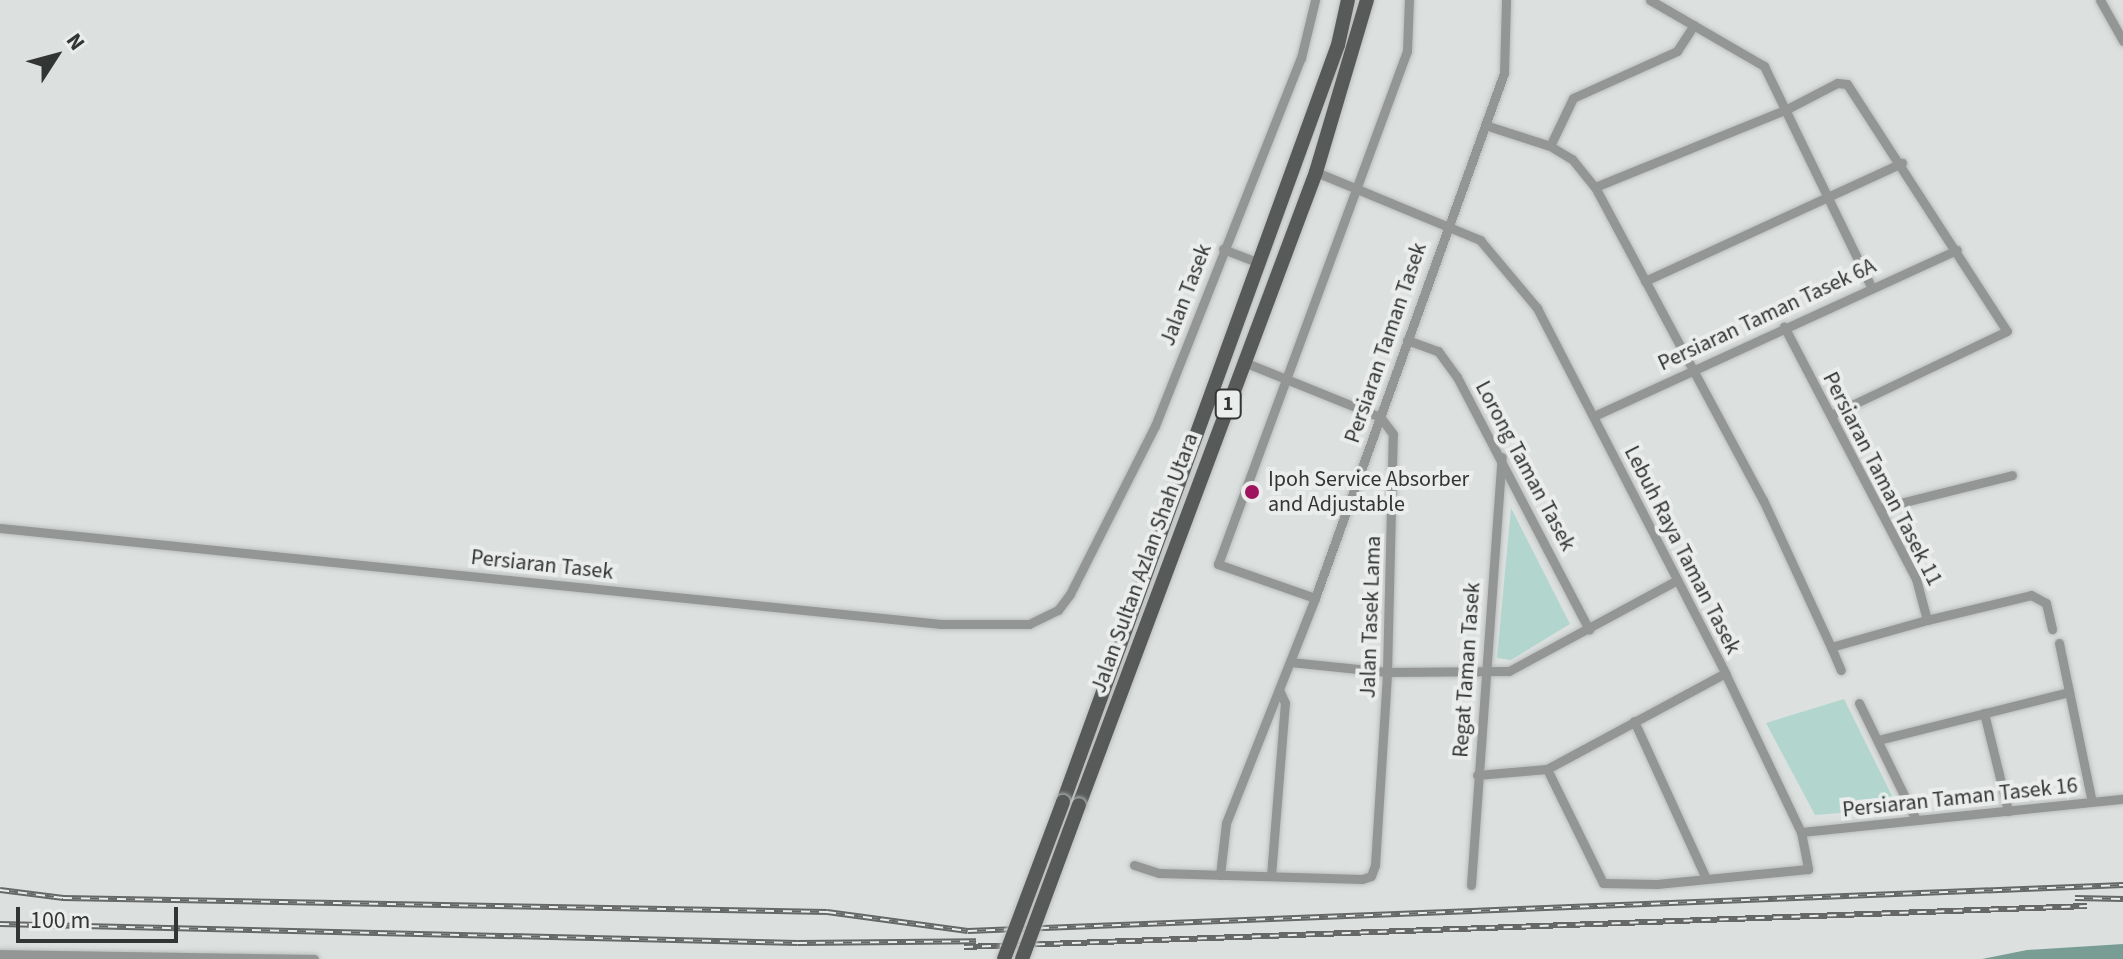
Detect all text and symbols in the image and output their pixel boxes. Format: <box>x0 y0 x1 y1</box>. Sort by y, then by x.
north arrow <box>16 16 96 96</box>
text: N <box>58 27 93 57</box>
street label: Persiaran Taman Tasek <box>1339 239 1433 447</box>
street label: Jalan Tasek <box>1154 240 1218 350</box>
street label: Persiaran Taman Tasek 6A <box>1654 253 1880 377</box>
street label: Persiaran Taman Tasek 11 <box>1817 368 1947 590</box>
street label: Lorong Taman Tasek <box>1469 377 1581 555</box>
road number: 1 <box>1214 388 1242 420</box>
street label: Jalan Sultan Azlan Shah Utara <box>1086 429 1204 697</box>
street label: Lebuh Raya Taman Tasek <box>1618 442 1746 658</box>
place label: Ipoh Service Absorber and Adjustable <box>1268 466 1469 518</box>
marker: Ipoh Service Absorber and Adjustable <box>1243 483 1261 501</box>
street label: Jalan Tasek Lama <box>1355 535 1387 699</box>
street label: Persiaran Tasek <box>469 544 615 586</box>
street label: Regat Taman Tasek <box>1448 581 1486 759</box>
street label: Persiaran Taman Tasek 16 <box>1841 773 2079 823</box>
scale bar <box>20 891 182 941</box>
text: 100 m <box>30 903 90 938</box>

